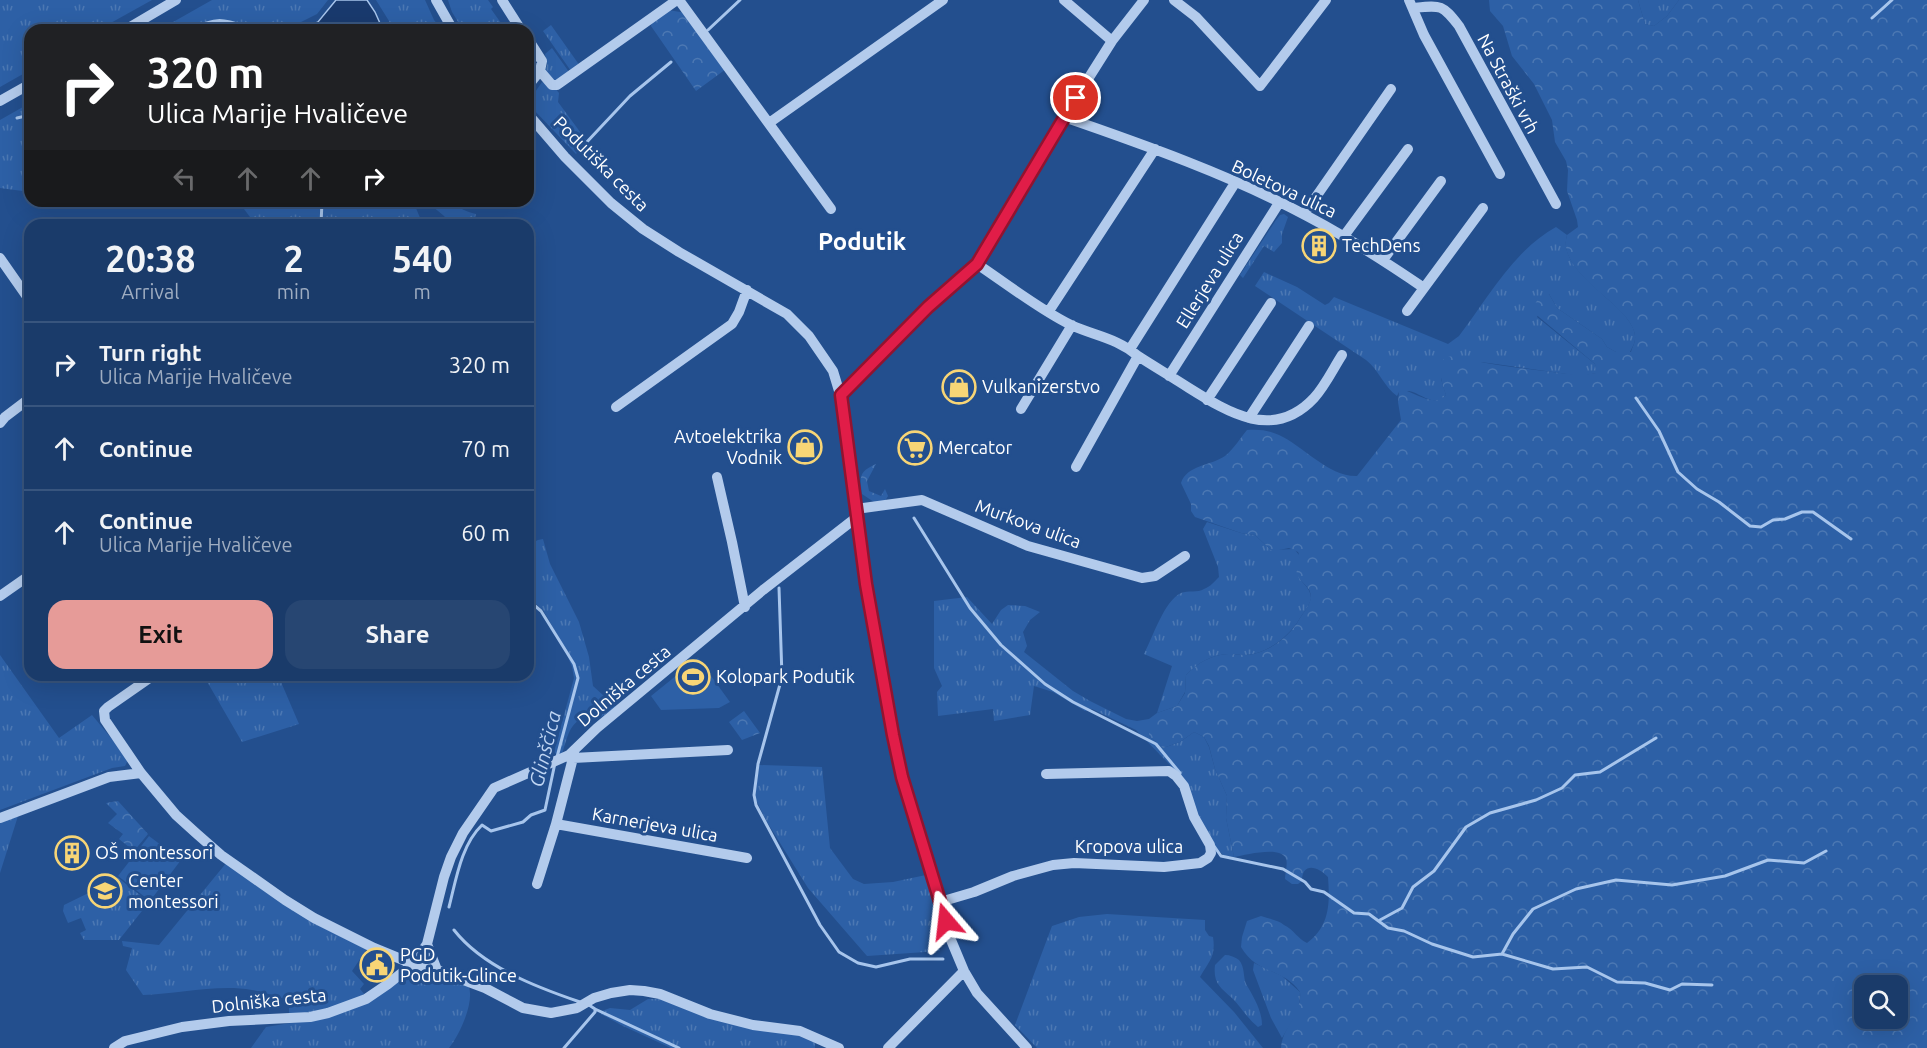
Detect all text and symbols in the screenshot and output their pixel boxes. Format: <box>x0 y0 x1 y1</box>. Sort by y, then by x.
street label: Na Straški vrh <box>1474 30 1544 137</box>
icon: right <box>48 48 126 126</box>
text: 320 m <box>147 49 264 96</box>
pin <box>1050 72 1101 123</box>
icon: arrive <box>1059 81 1092 114</box>
text: Ulica Marije Hvaličeve <box>147 98 408 128</box>
street label: Podutiška cesta <box>550 112 653 215</box>
street label: Boletova ulica <box>1229 155 1340 221</box>
icon: left <box>168 162 201 195</box>
icon: ahead <box>231 162 264 195</box>
icon: ahead <box>294 162 327 195</box>
icon: right <box>357 162 390 195</box>
district label: Podutik <box>818 228 907 255</box>
street label: Ellerjeva ulica <box>1172 228 1247 331</box>
building icon: TechDens <box>1301 228 1337 264</box>
place label: TechDens <box>1342 235 1421 255</box>
text: 20:38 <box>105 238 195 279</box>
text: 2 <box>283 238 304 279</box>
text: 540 <box>392 238 453 279</box>
text: Arrival <box>121 280 180 303</box>
text: min <box>277 280 310 303</box>
text: m <box>414 280 431 303</box>
text: Turn right <box>99 340 201 365</box>
icon: right <box>48 348 81 381</box>
text: 320 m <box>449 352 510 377</box>
text: Ulica Marije Hvaličeve <box>99 365 293 388</box>
shop icon: Vulkanizerstvo <box>941 369 977 405</box>
place label: Vulkanizerstvo <box>982 376 1100 396</box>
place label: Avtoelektrika Vodnik <box>674 426 782 467</box>
shop icon: Avtoelektrika Vodnik <box>787 429 823 465</box>
supermarket icon: Mercator <box>897 430 933 466</box>
icon: ahead <box>48 432 81 465</box>
text: Continue <box>99 436 193 461</box>
text: 70 m <box>461 436 510 461</box>
place label: Mercator <box>938 437 1013 457</box>
street label: Murkova ulica <box>973 495 1084 551</box>
text: Continue <box>99 508 193 533</box>
icon: ahead <box>48 516 81 549</box>
text: 60 m <box>461 520 510 545</box>
text: Ulica Marije Hvaličeve <box>99 533 293 556</box>
button: Exit <box>48 600 273 669</box>
button: Share <box>285 600 510 669</box>
street label: Dolniška cesta <box>573 641 674 730</box>
sports icon: Kolopark Podutik <box>675 659 711 695</box>
place label: Kolopark Podutik <box>716 666 855 686</box>
water label: Glinščica <box>524 708 565 789</box>
street label: Karnerjeva ulica <box>591 803 720 845</box>
building icon: OŠ montessori <box>54 835 90 871</box>
street label: Kropova ulica <box>1075 836 1183 856</box>
place label: OŠ montessori <box>95 841 213 862</box>
place label: Center montessori <box>128 870 219 911</box>
school or university icon: Center montessori <box>87 873 123 909</box>
position arrow <box>914 889 978 953</box>
place label: PGD Podutik-Glince <box>400 944 517 985</box>
public building icon: PGD Podutik-Glince <box>359 947 395 983</box>
map controls <box>1854 975 1908 1029</box>
button: search <box>1854 975 1908 1029</box>
street label: Dolniška cesta <box>211 984 327 1016</box>

